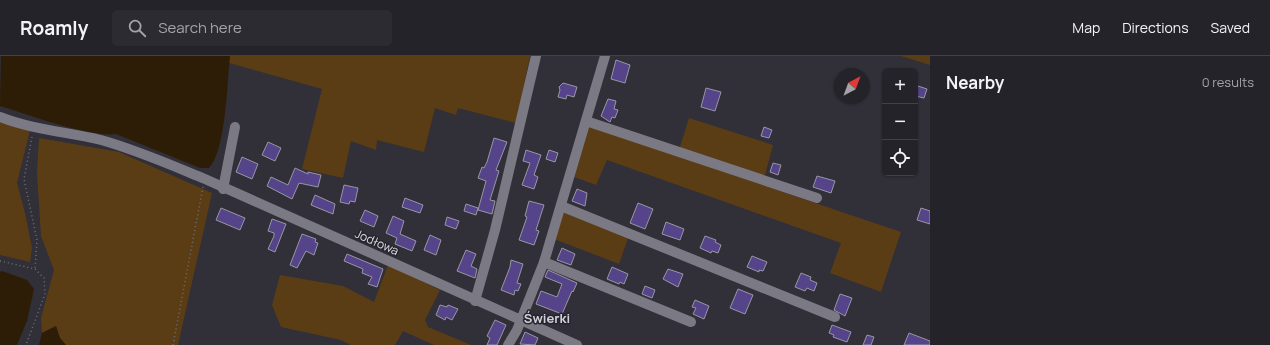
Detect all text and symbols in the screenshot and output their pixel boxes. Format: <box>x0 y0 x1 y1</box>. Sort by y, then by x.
search box <box>112 10 392 46</box>
text: Roamly <box>20 15 88 41</box>
icon: search <box>126 17 148 39</box>
text: Search here <box>158 17 242 38</box>
text: Map <box>1072 18 1100 37</box>
text: Directions <box>1122 18 1189 37</box>
text: Saved <box>1211 18 1250 37</box>
north arrow <box>834 68 870 104</box>
map controls <box>882 68 918 176</box>
button: + <box>882 68 918 104</box>
text: Nearby <box>946 71 1004 94</box>
text: 0 results <box>1202 73 1254 91</box>
button: − <box>882 104 918 140</box>
button: locate <box>882 140 918 176</box>
street label: Jodłowa <box>352 225 402 259</box>
district label: Świerki <box>524 309 570 327</box>

